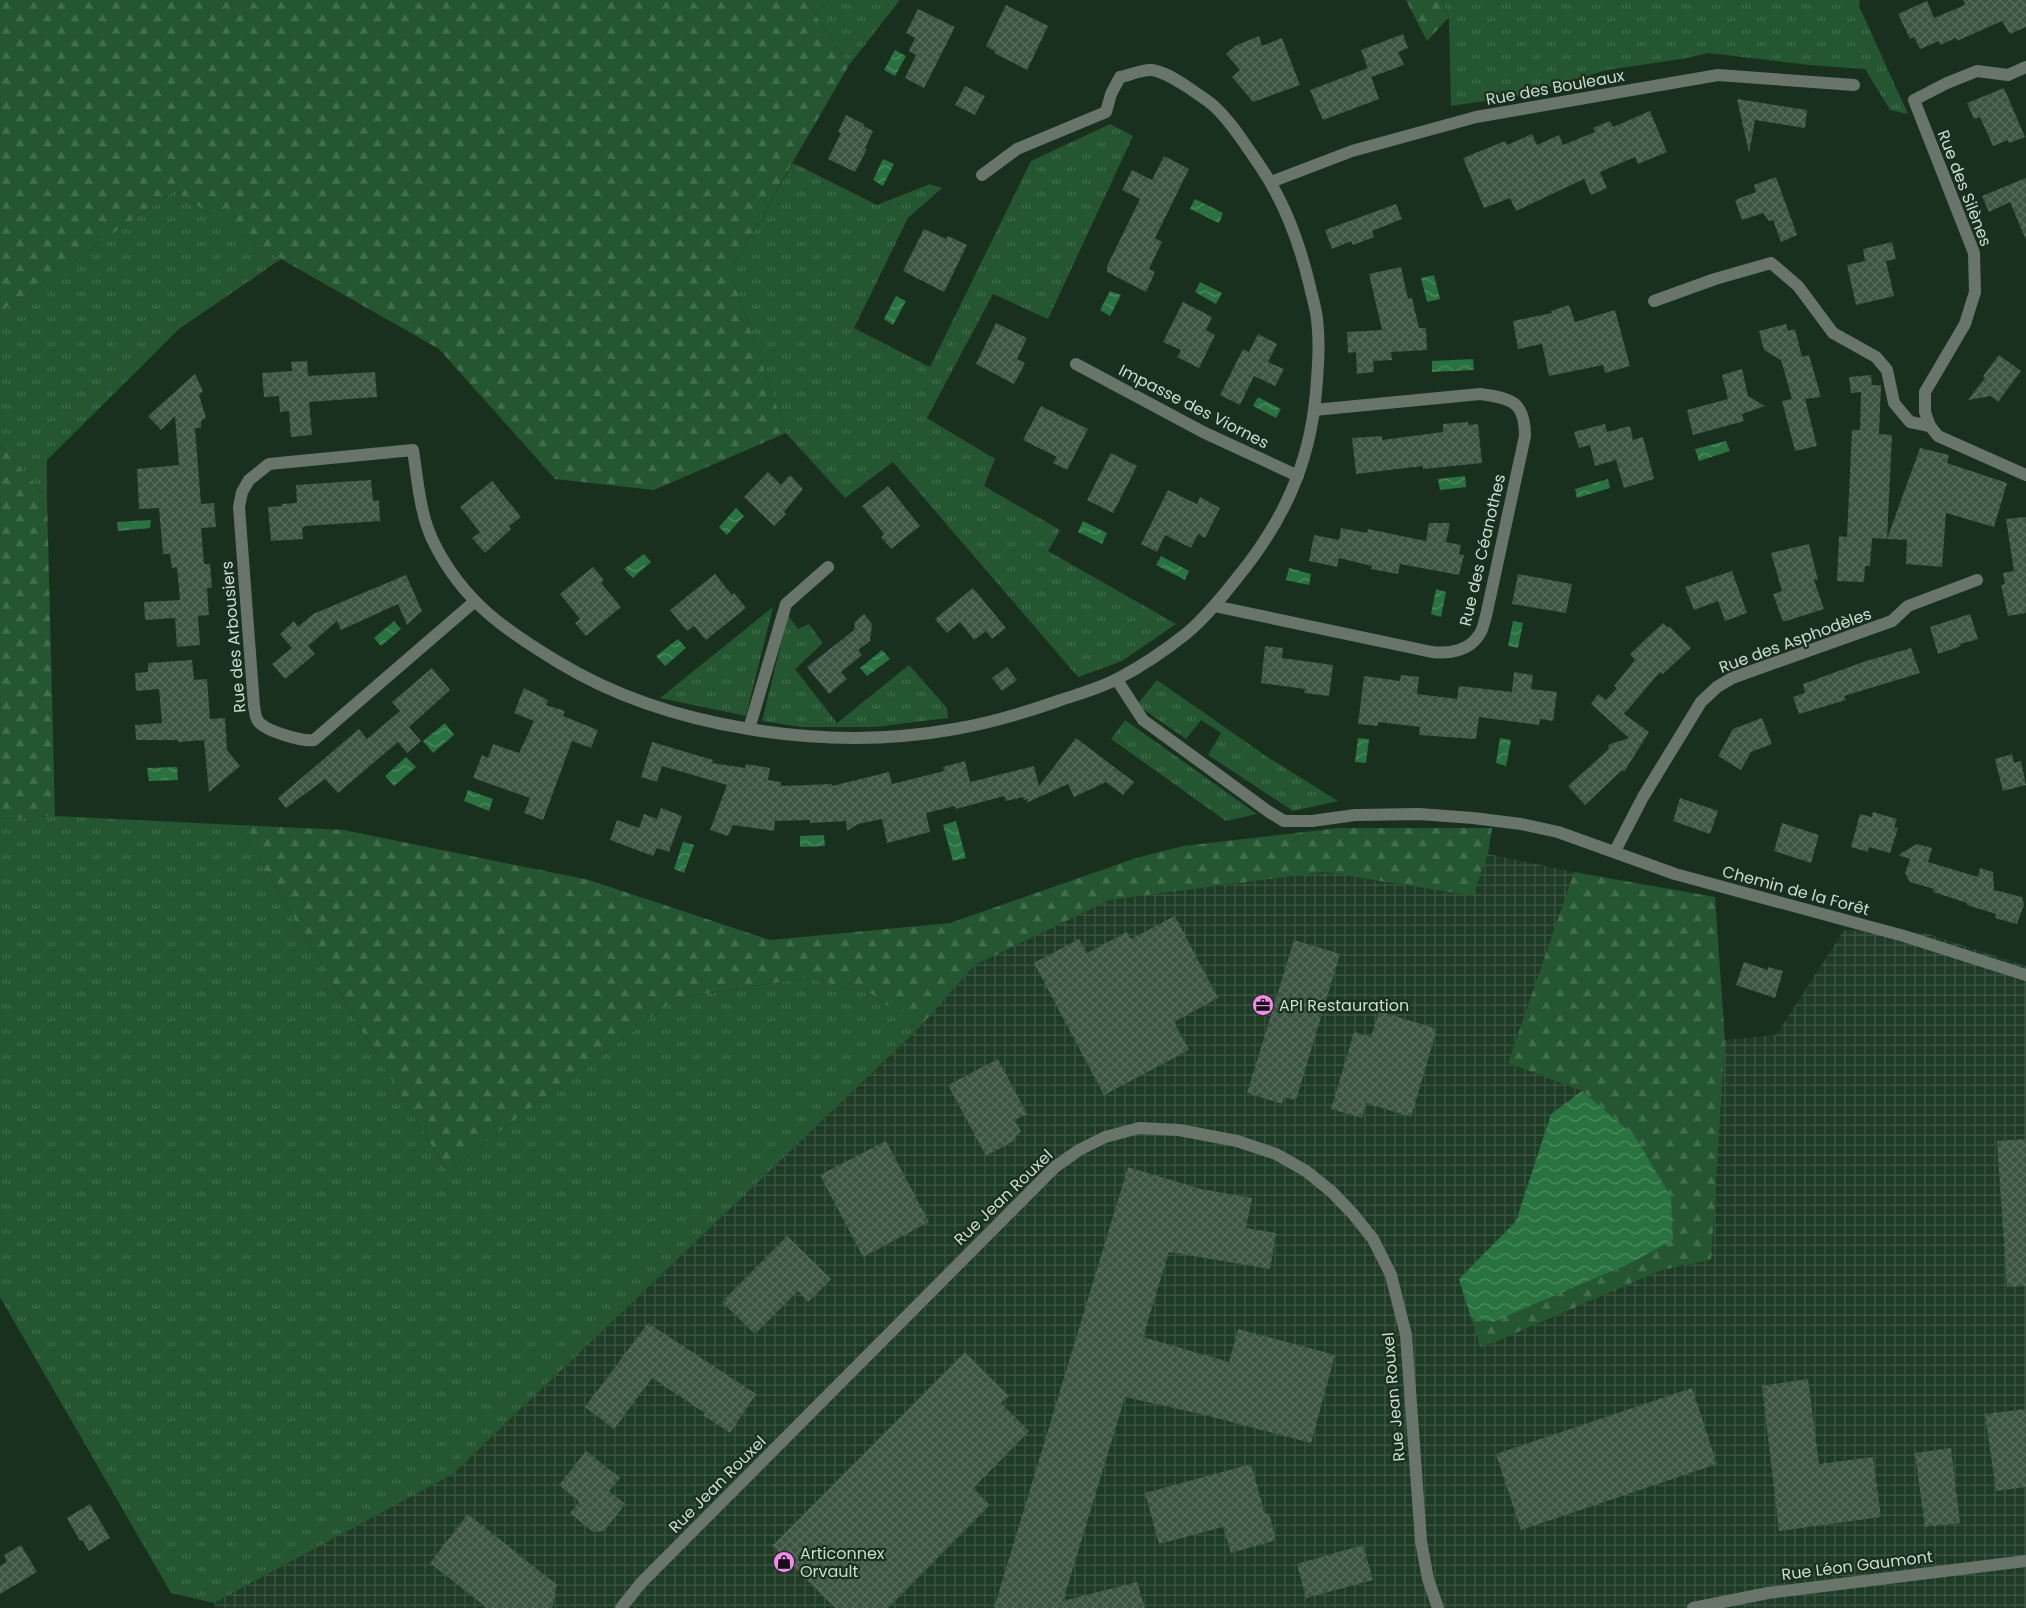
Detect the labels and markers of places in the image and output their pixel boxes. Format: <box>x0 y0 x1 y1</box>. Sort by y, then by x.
office icon: API Restauration <box>1251 993 1275 1017</box>
place label: API Restauration <box>1279 994 1409 1017</box>
place label: Articonnex Orvault <box>800 1542 885 1583</box>
shop icon: Articonnex Orvault <box>772 1550 796 1574</box>

